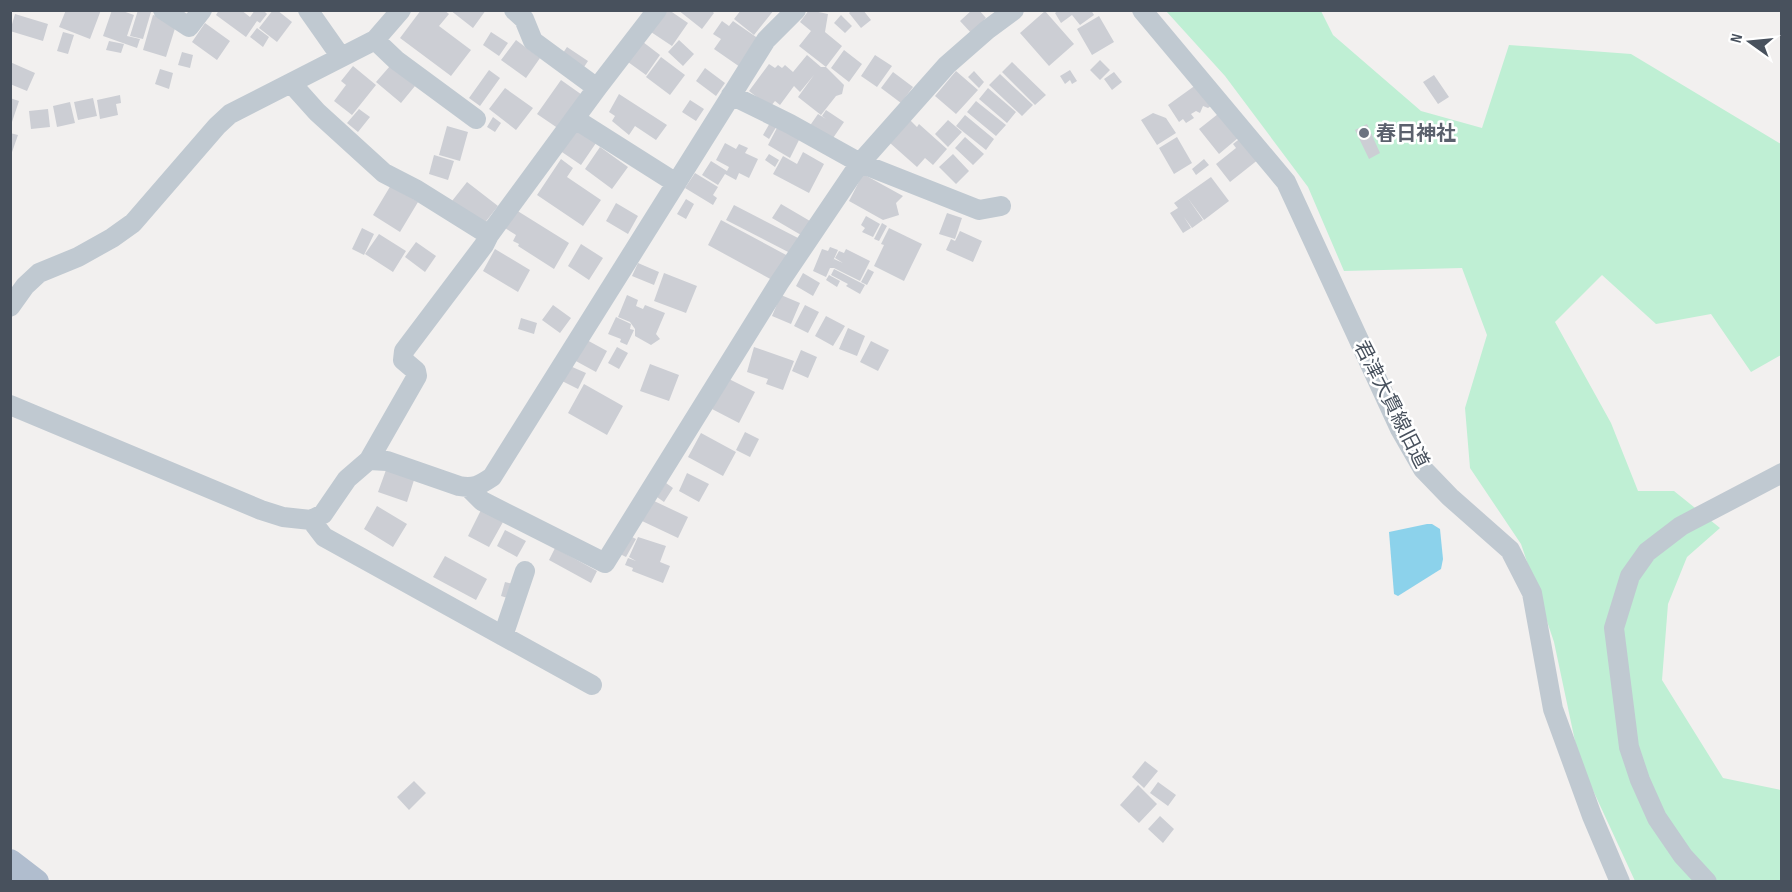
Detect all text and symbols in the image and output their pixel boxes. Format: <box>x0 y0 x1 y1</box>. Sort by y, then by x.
north arrow <box>1720 12 1780 72</box>
text: N <box>1727 32 1747 45</box>
place label: 春日神社 <box>1376 122 1456 146</box>
marker: 春日神社 <box>1357 126 1371 140</box>
street label: 君津大貫線旧道 <box>1349 337 1434 472</box>

